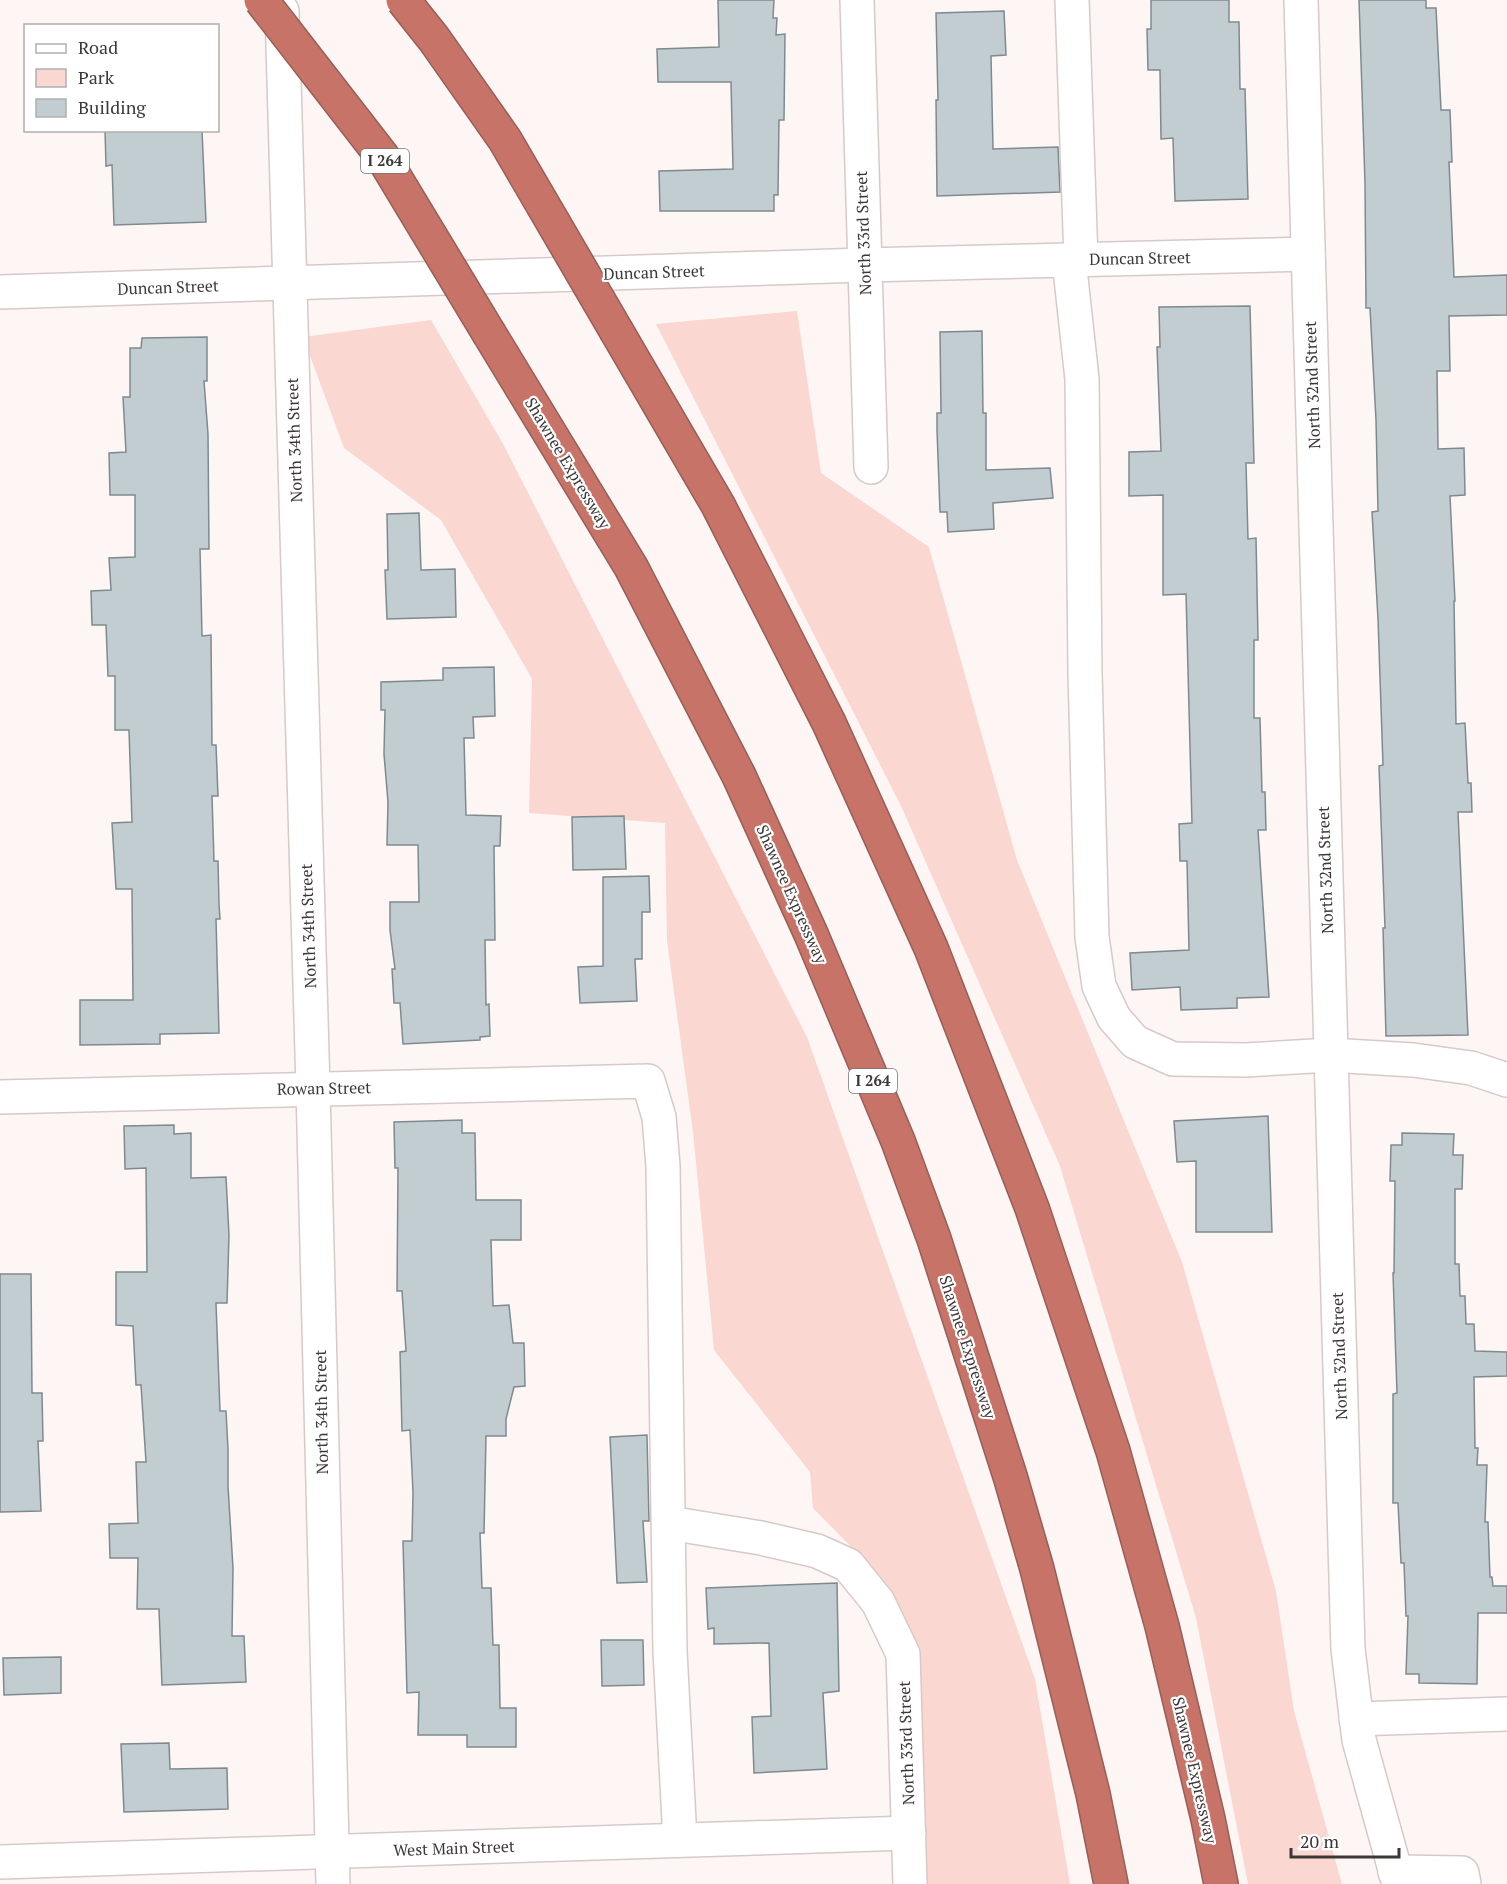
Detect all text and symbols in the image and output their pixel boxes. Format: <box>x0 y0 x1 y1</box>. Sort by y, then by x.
legend <box>24 24 219 132</box>
text: Road <box>78 35 118 59</box>
text: Park <box>78 65 115 89</box>
text: Building <box>78 95 146 119</box>
road number: I 264 <box>361 149 409 173</box>
street label: North 33rd Street <box>850 170 876 296</box>
street label: Duncan Street <box>1089 246 1191 270</box>
street label: Duncan Street <box>603 259 705 285</box>
street label: Duncan Street <box>117 274 219 300</box>
street label: North 32nd Street <box>1299 321 1325 449</box>
street label: North 34th Street <box>281 377 307 503</box>
street label: Shawnee Expressway <box>520 393 616 534</box>
street label: North 32nd Street <box>1312 806 1338 934</box>
street label: Shawnee Expressway <box>752 821 833 968</box>
street label: North 34th Street <box>295 863 321 989</box>
road number: I 264 <box>849 1069 897 1093</box>
street label: Rowan Street <box>277 1076 371 1100</box>
street label: Shawnee Expressway <box>934 1272 1002 1422</box>
street label: North 32nd Street <box>1326 1292 1352 1420</box>
street label: North 34th Street <box>309 1349 333 1475</box>
street label: North 33rd Street <box>893 1680 919 1806</box>
street label: Shawnee Expressway <box>1167 1695 1223 1846</box>
scale bar <box>1291 1821 1399 1859</box>
text: 20 m <box>1300 1829 1340 1853</box>
street label: West Main Street <box>393 1835 515 1861</box>

